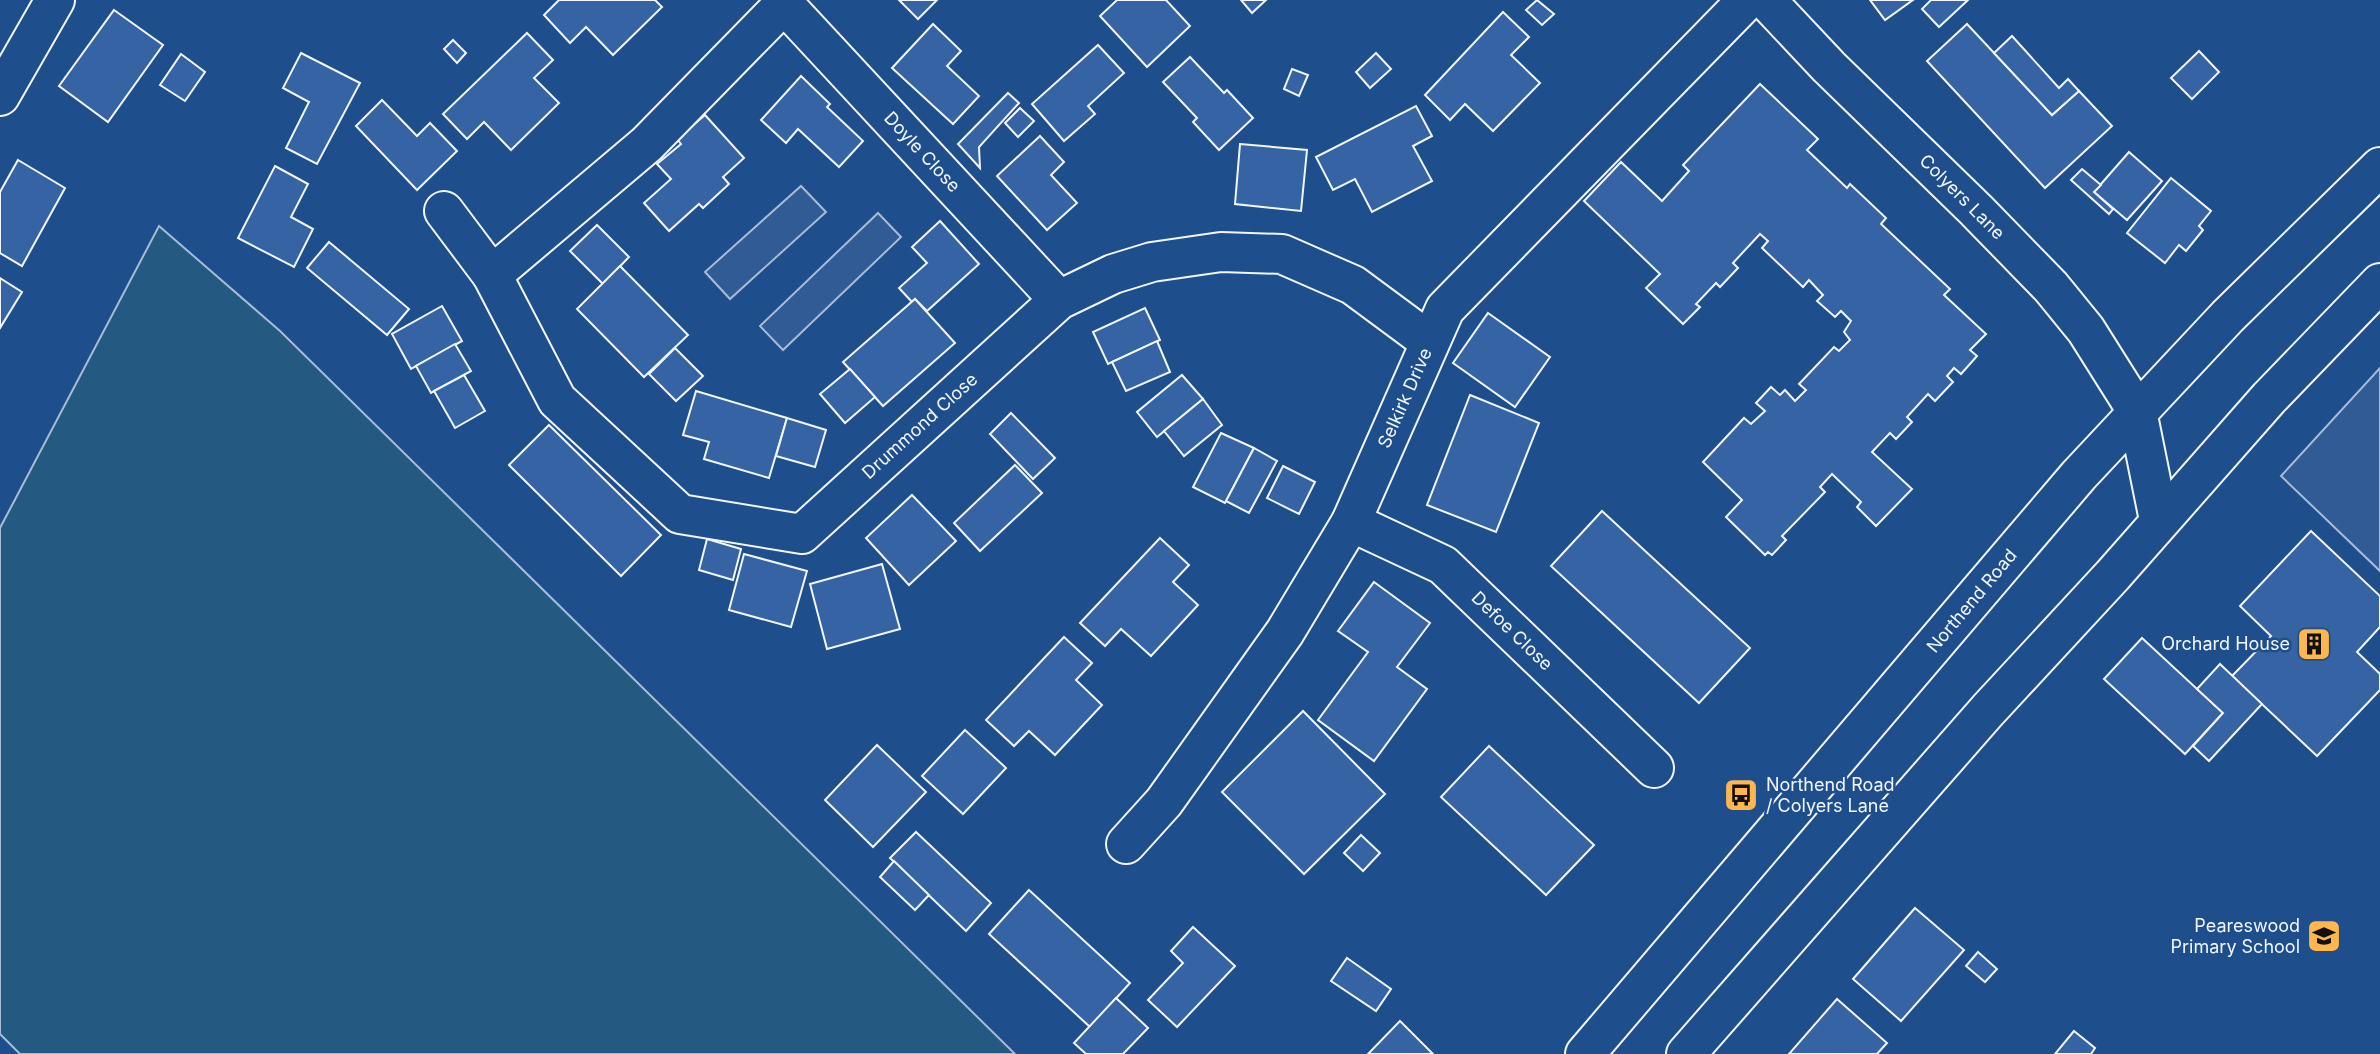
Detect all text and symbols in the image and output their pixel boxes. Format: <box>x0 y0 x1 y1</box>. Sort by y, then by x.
street label: Doyle Close <box>880 107 965 196</box>
street label: Colyers Lane <box>1916 150 2009 243</box>
street label: Selkirk Drive <box>1373 345 1436 451</box>
street label: Drummond Close <box>858 368 982 483</box>
street label: Northend Road <box>1922 545 2021 657</box>
street label: Defoe Close <box>1468 587 1557 674</box>
building icon: Orchard House <box>2295 625 2333 663</box>
place label: Orchard House <box>2161 633 2290 654</box>
place label: Northend Road / Colyers Lane <box>1766 774 1895 816</box>
bus stop icon: Northend Road / Colyers Lane <box>1722 776 1760 814</box>
place label: Peareswood Primary School <box>2171 915 2300 957</box>
school or university icon: Peareswood Primary School <box>2305 917 2343 955</box>

